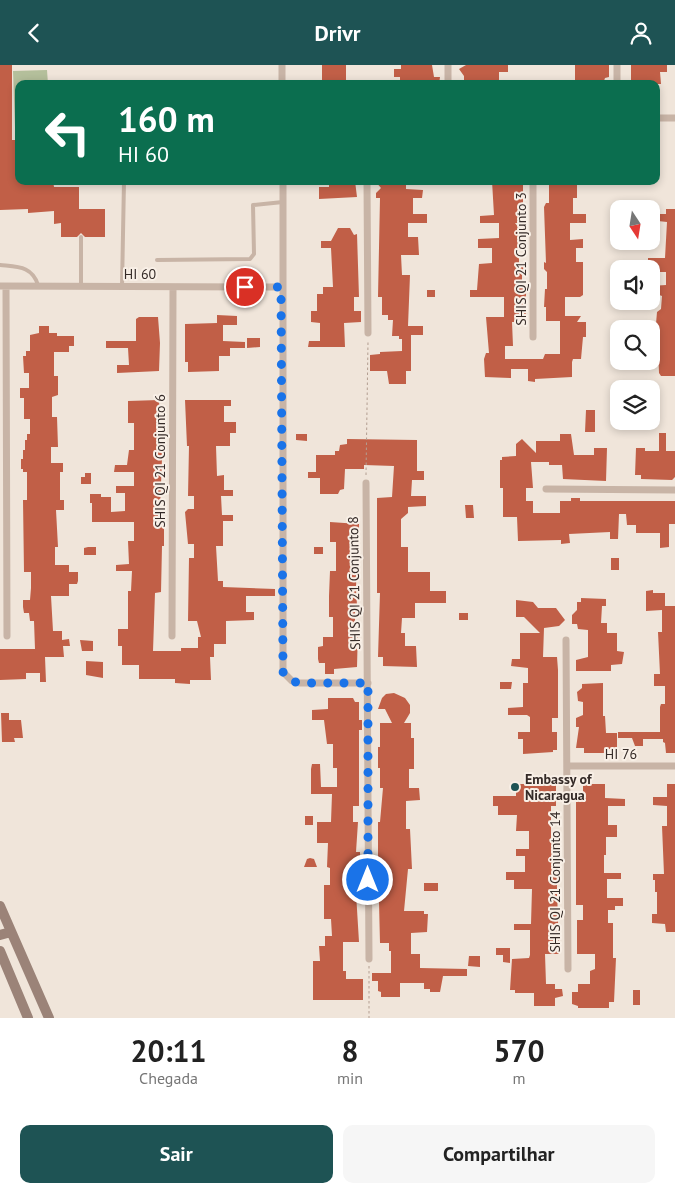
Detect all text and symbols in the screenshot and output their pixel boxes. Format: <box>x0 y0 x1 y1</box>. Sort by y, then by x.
icon: back <box>20 19 48 47</box>
text: Drivr <box>314 19 361 47</box>
icon: person <box>627 19 655 47</box>
text: 160 m <box>118 96 215 142</box>
icon: left <box>35 100 100 165</box>
text: HI 60 <box>118 140 169 168</box>
street label: SHIS QI 21 Conjunto 3 <box>512 192 530 326</box>
north arrow <box>610 200 660 250</box>
map controls <box>610 200 660 430</box>
button: sound <box>610 260 660 310</box>
street label: HI 60 <box>124 265 157 283</box>
pin <box>224 266 266 308</box>
icon: arrive <box>231 273 259 301</box>
button: search <box>610 320 660 370</box>
button: layers <box>610 380 660 430</box>
street label: SHIS QI 21 Conjunto 6 <box>151 394 169 528</box>
street label: SHIS QI 21 Conjunto 8 <box>344 516 364 650</box>
street label: HI 76 <box>605 745 637 763</box>
place label: Embassy of Nicaragua <box>525 770 593 804</box>
marker: Embassy of Nicaragua <box>509 781 521 793</box>
street label: SHIS QI 21 Conjunto 14 <box>546 811 564 953</box>
position arrow <box>341 853 393 905</box>
text: 20:11 <box>130 1031 207 1070</box>
text: 8 <box>342 1031 359 1070</box>
text: 570 <box>493 1031 545 1070</box>
text: Chegada <box>139 1068 198 1088</box>
text: min <box>337 1068 363 1088</box>
text: m <box>513 1068 526 1088</box>
button: Sair <box>20 1125 333 1183</box>
button: Compartilhar <box>343 1125 655 1183</box>

